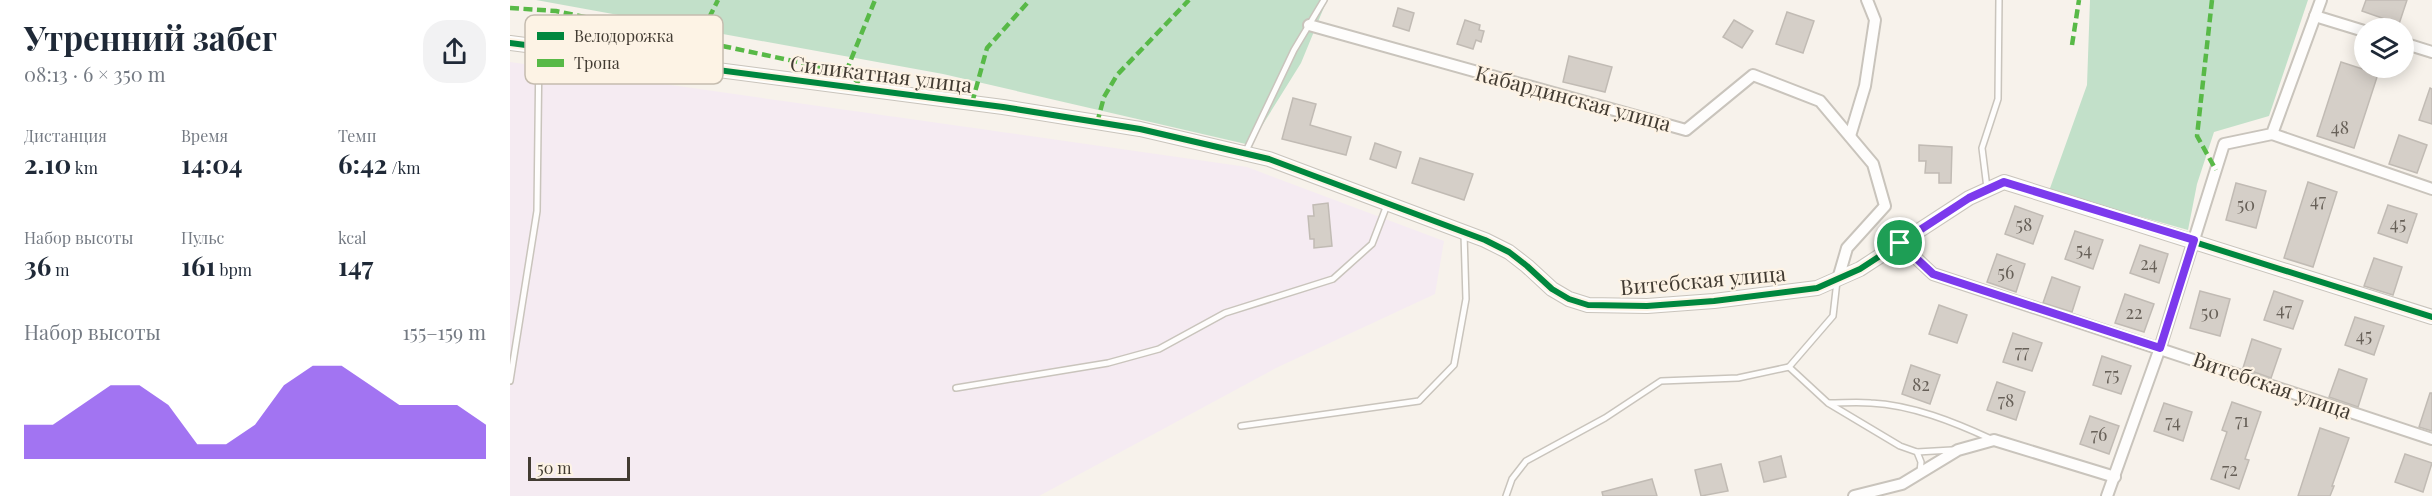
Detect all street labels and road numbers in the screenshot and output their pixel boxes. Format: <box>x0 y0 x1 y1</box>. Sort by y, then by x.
street label: Силикатная улица <box>789 48 974 98</box>
street label: Кабардинская улица <box>1473 57 1675 137</box>
street label: Витебская улица <box>1619 258 1787 300</box>
street label: Витебская улица <box>2190 344 2356 425</box>

